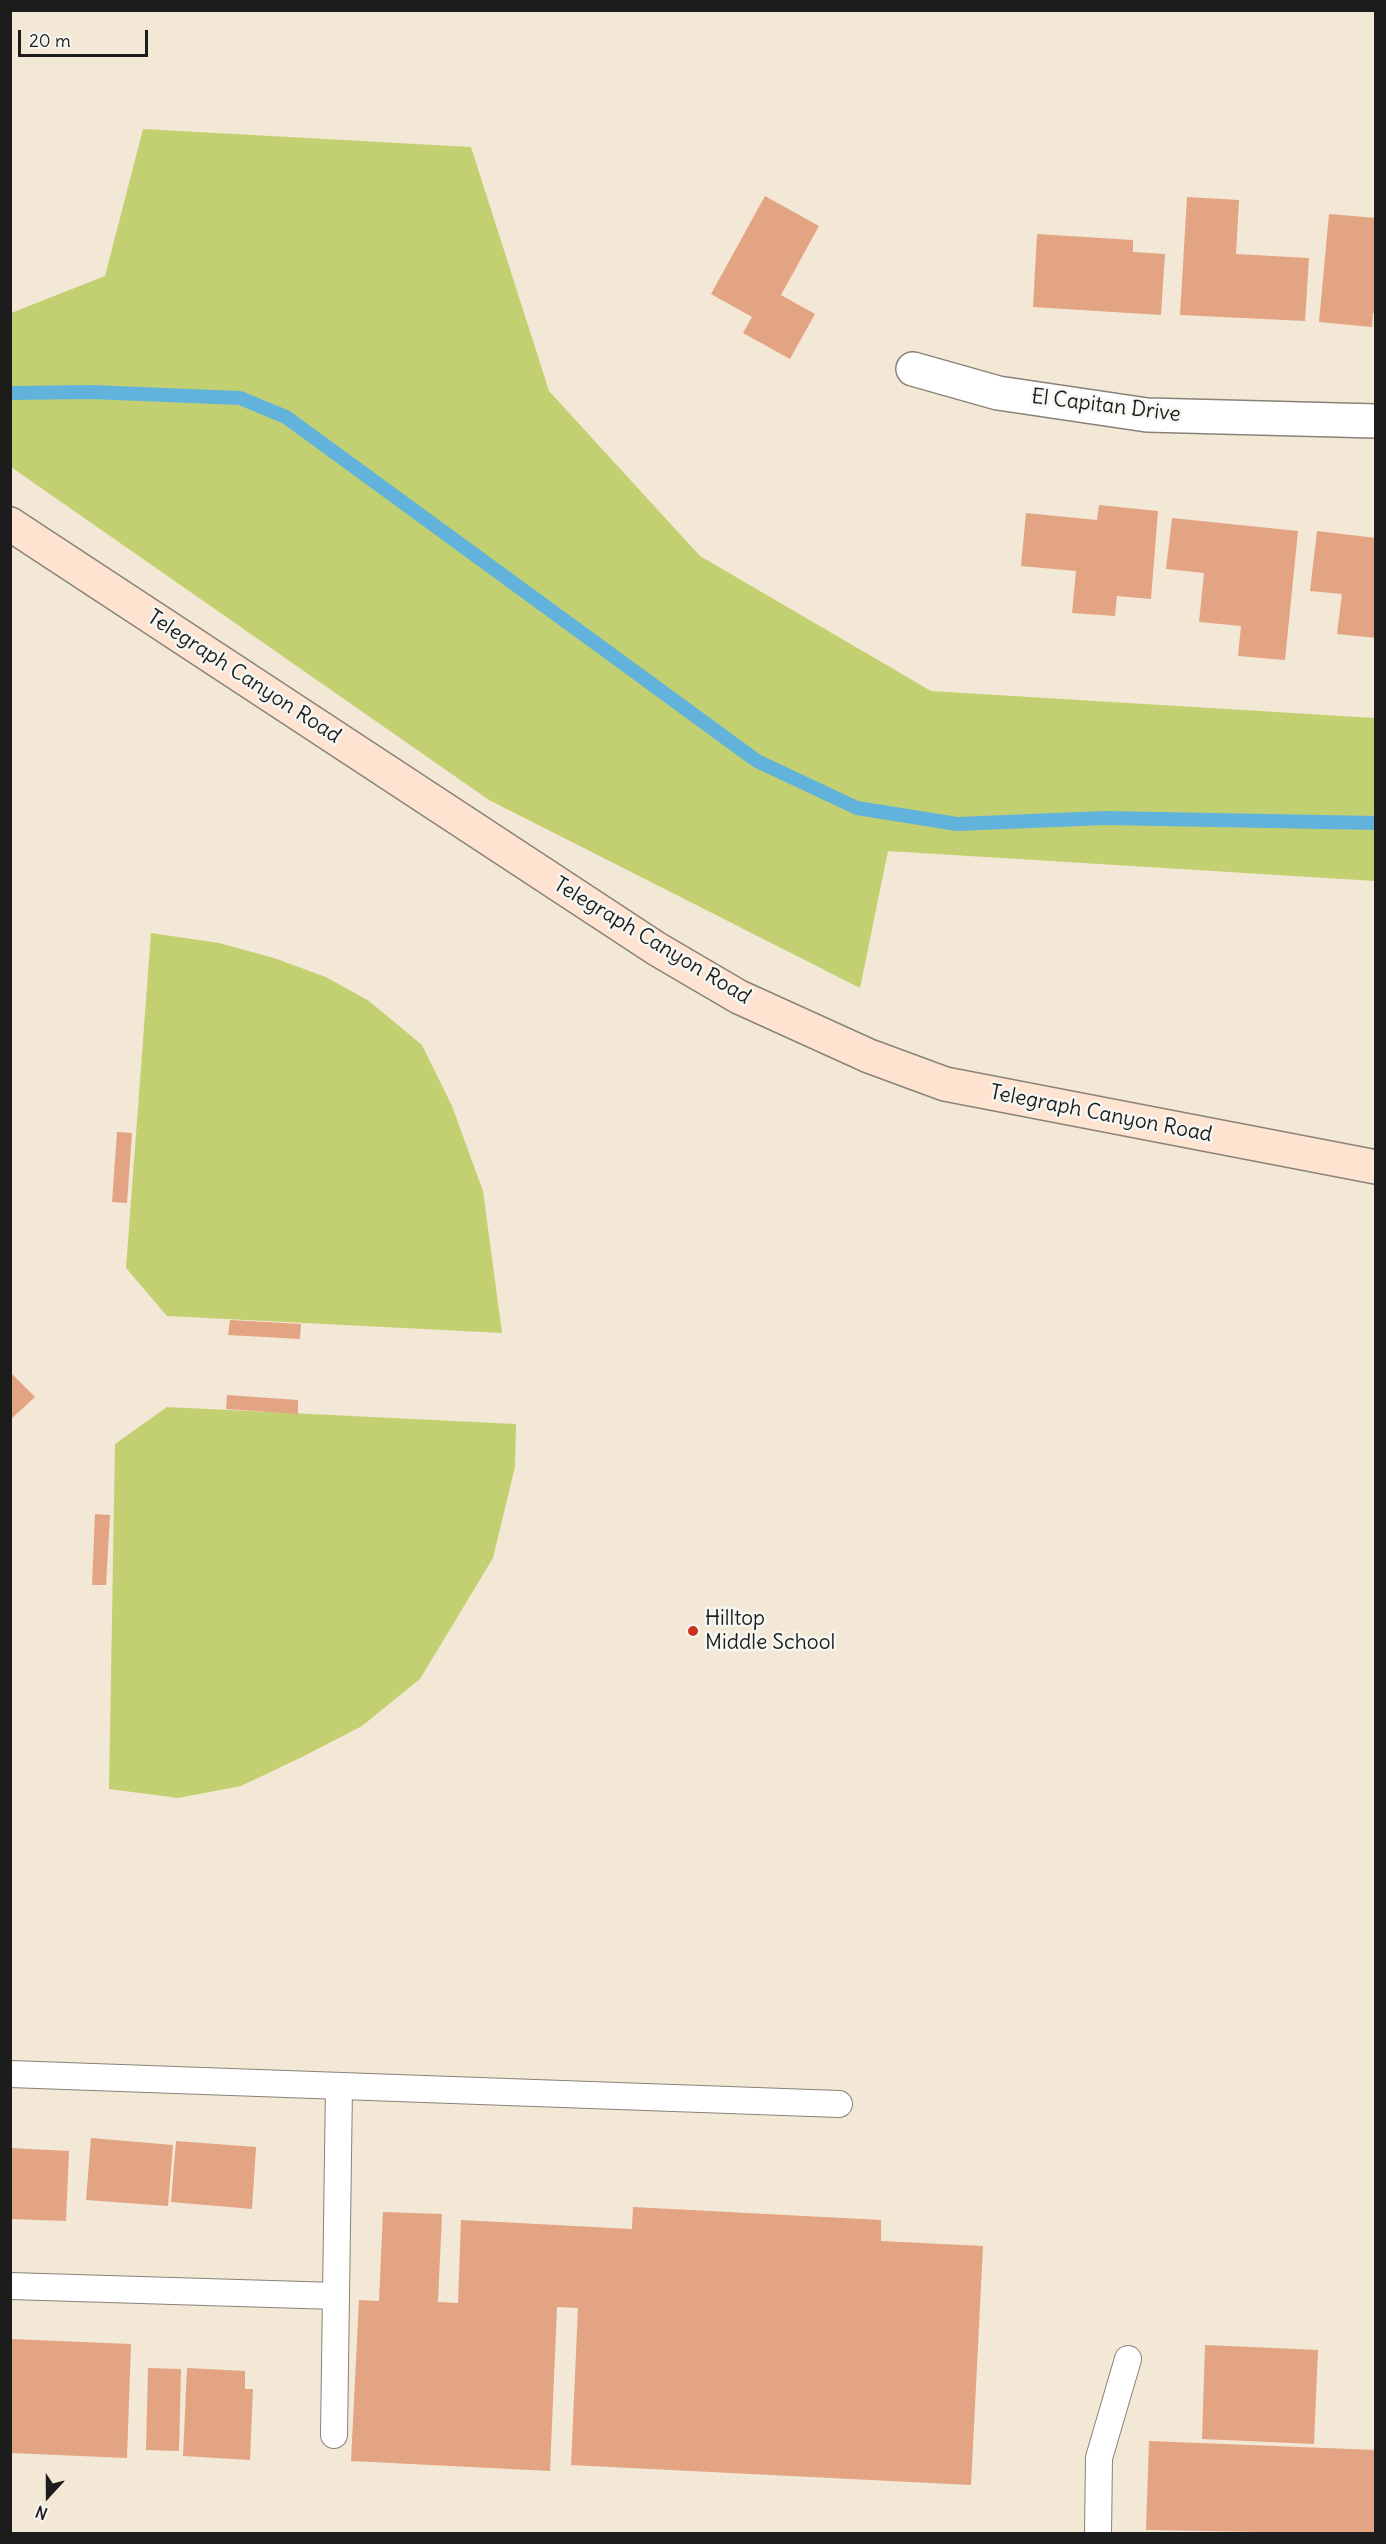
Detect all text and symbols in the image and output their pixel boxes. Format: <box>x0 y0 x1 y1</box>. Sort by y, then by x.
scale bar <box>21 18 152 56</box>
text: 20 m <box>29 29 71 52</box>
street label: El Capitan Drive <box>1030 384 1182 428</box>
street label: Telegraph Canyon Road <box>142 605 346 749</box>
street label: Telegraph Canyon Road <box>549 872 755 1010</box>
street label: Telegraph Canyon Road <box>988 1080 1214 1148</box>
place label: Hilltop Middle School <box>705 1606 835 1656</box>
marker: Hilltop Middle School <box>686 1624 700 1638</box>
north arrow <box>18 2466 78 2526</box>
text: N <box>33 2501 50 2524</box>

